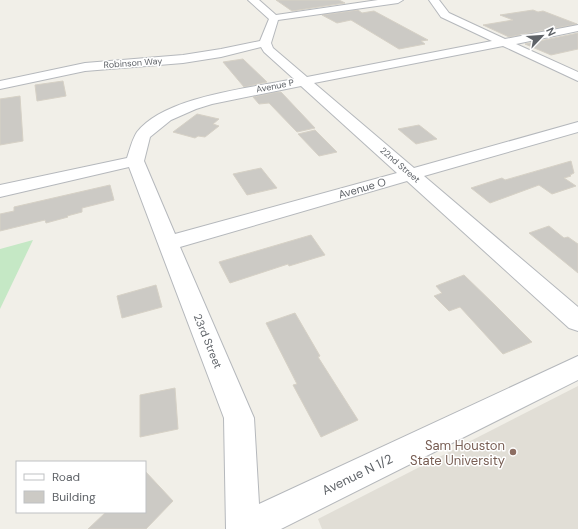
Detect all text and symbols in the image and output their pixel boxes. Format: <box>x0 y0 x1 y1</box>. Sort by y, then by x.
north arrow <box>522 16 562 56</box>
text: N <box>543 25 559 38</box>
street label: Robinson Way <box>103 55 163 71</box>
street label: Avenue P <box>255 76 295 96</box>
street label: 22nd Street <box>378 144 423 186</box>
street label: Avenue O <box>337 175 387 201</box>
street label: 23rd Street <box>191 312 225 370</box>
place label: Sam Houston State University <box>410 437 505 469</box>
marker: Sam Houston State University <box>508 447 518 457</box>
street label: Avenue N 1/2 <box>319 450 395 499</box>
legend <box>16 461 146 513</box>
text: Road <box>52 469 80 485</box>
text: Building <box>52 489 96 505</box>

